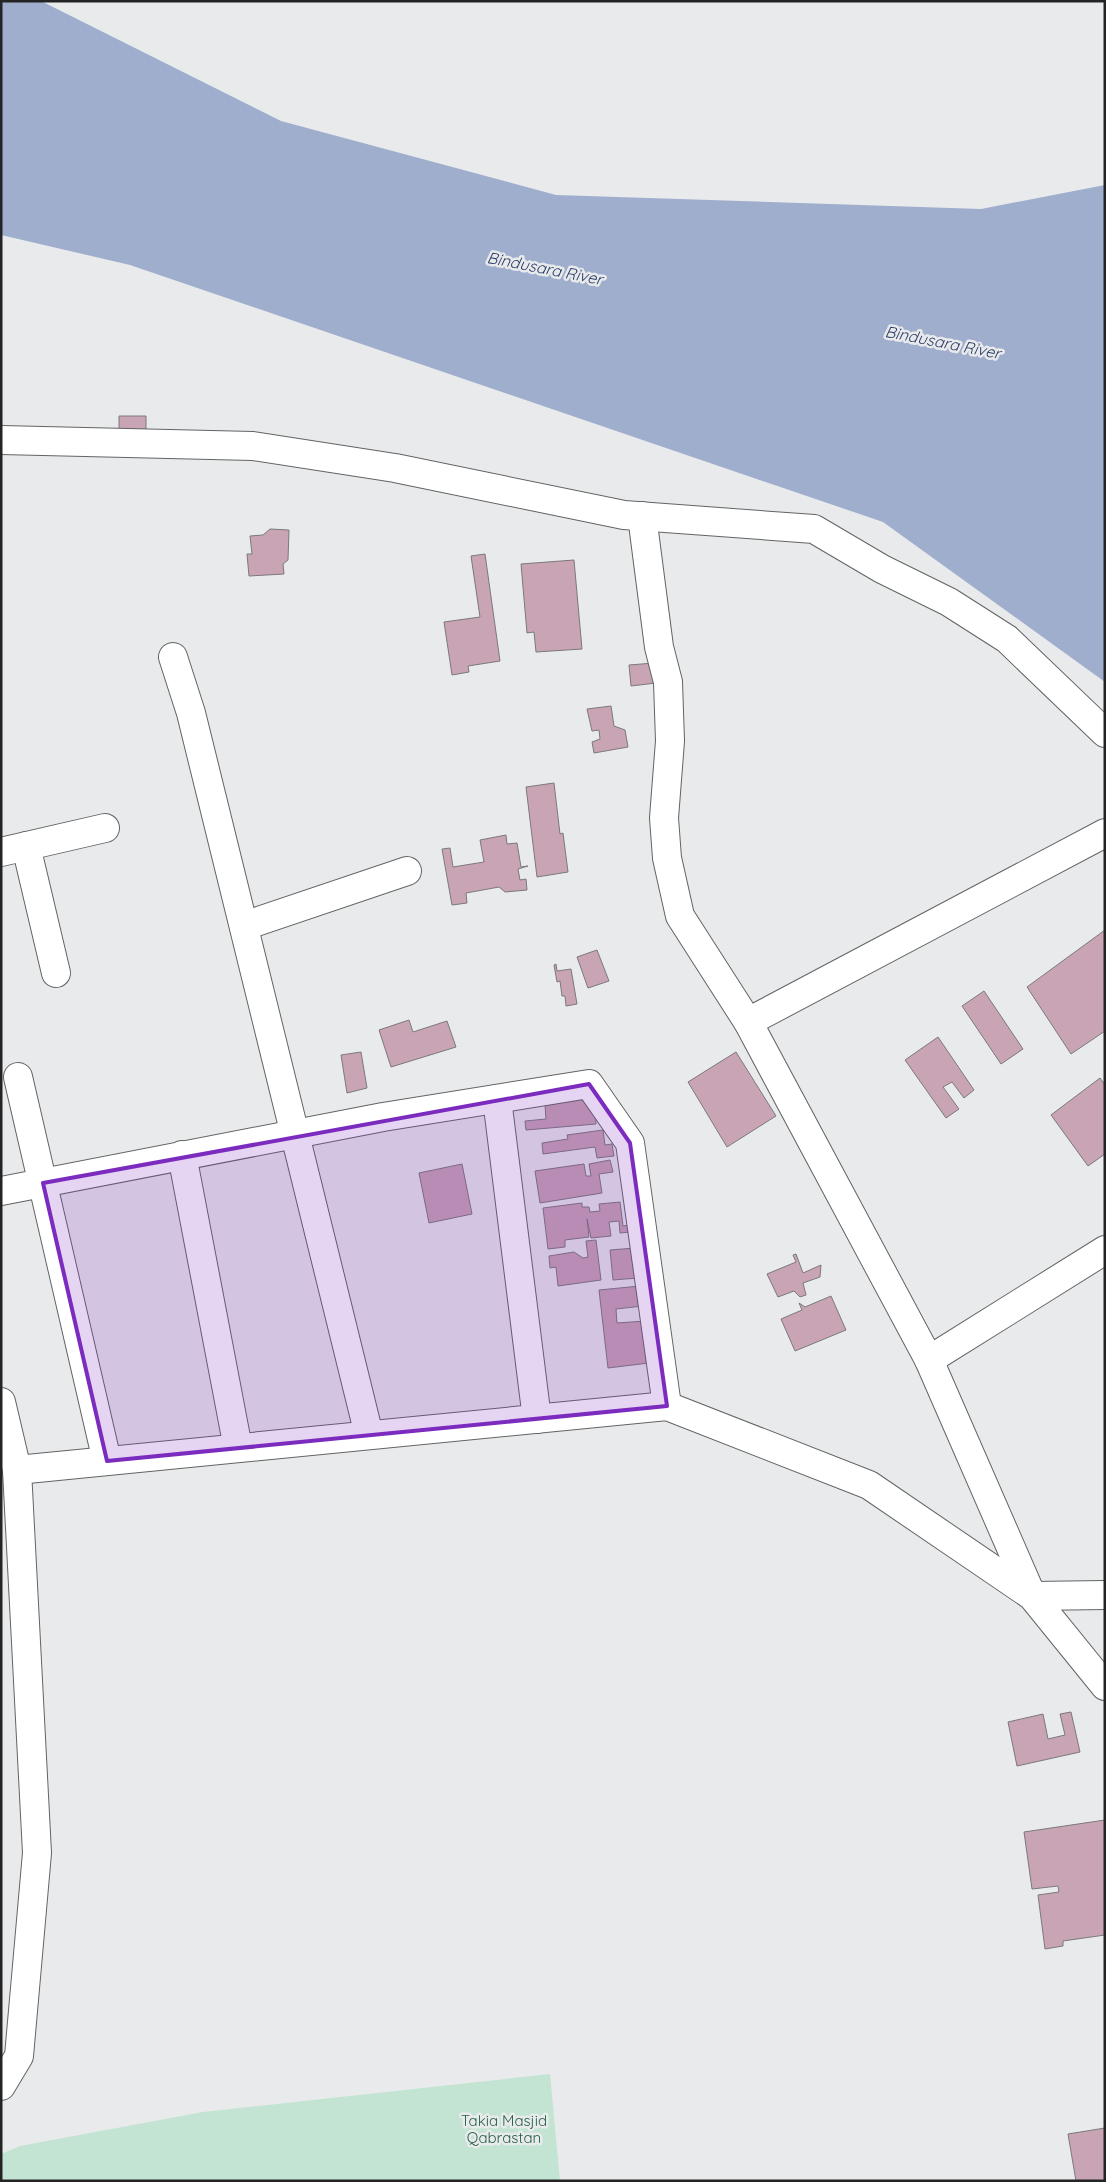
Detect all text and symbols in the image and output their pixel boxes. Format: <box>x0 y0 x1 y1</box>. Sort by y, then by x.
water label: Bindusara River <box>486 247 606 289</box>
water label: Bindusara River <box>884 321 1004 363</box>
park label: Takia Masjid Qabrastan <box>461 2111 547 2147</box>

